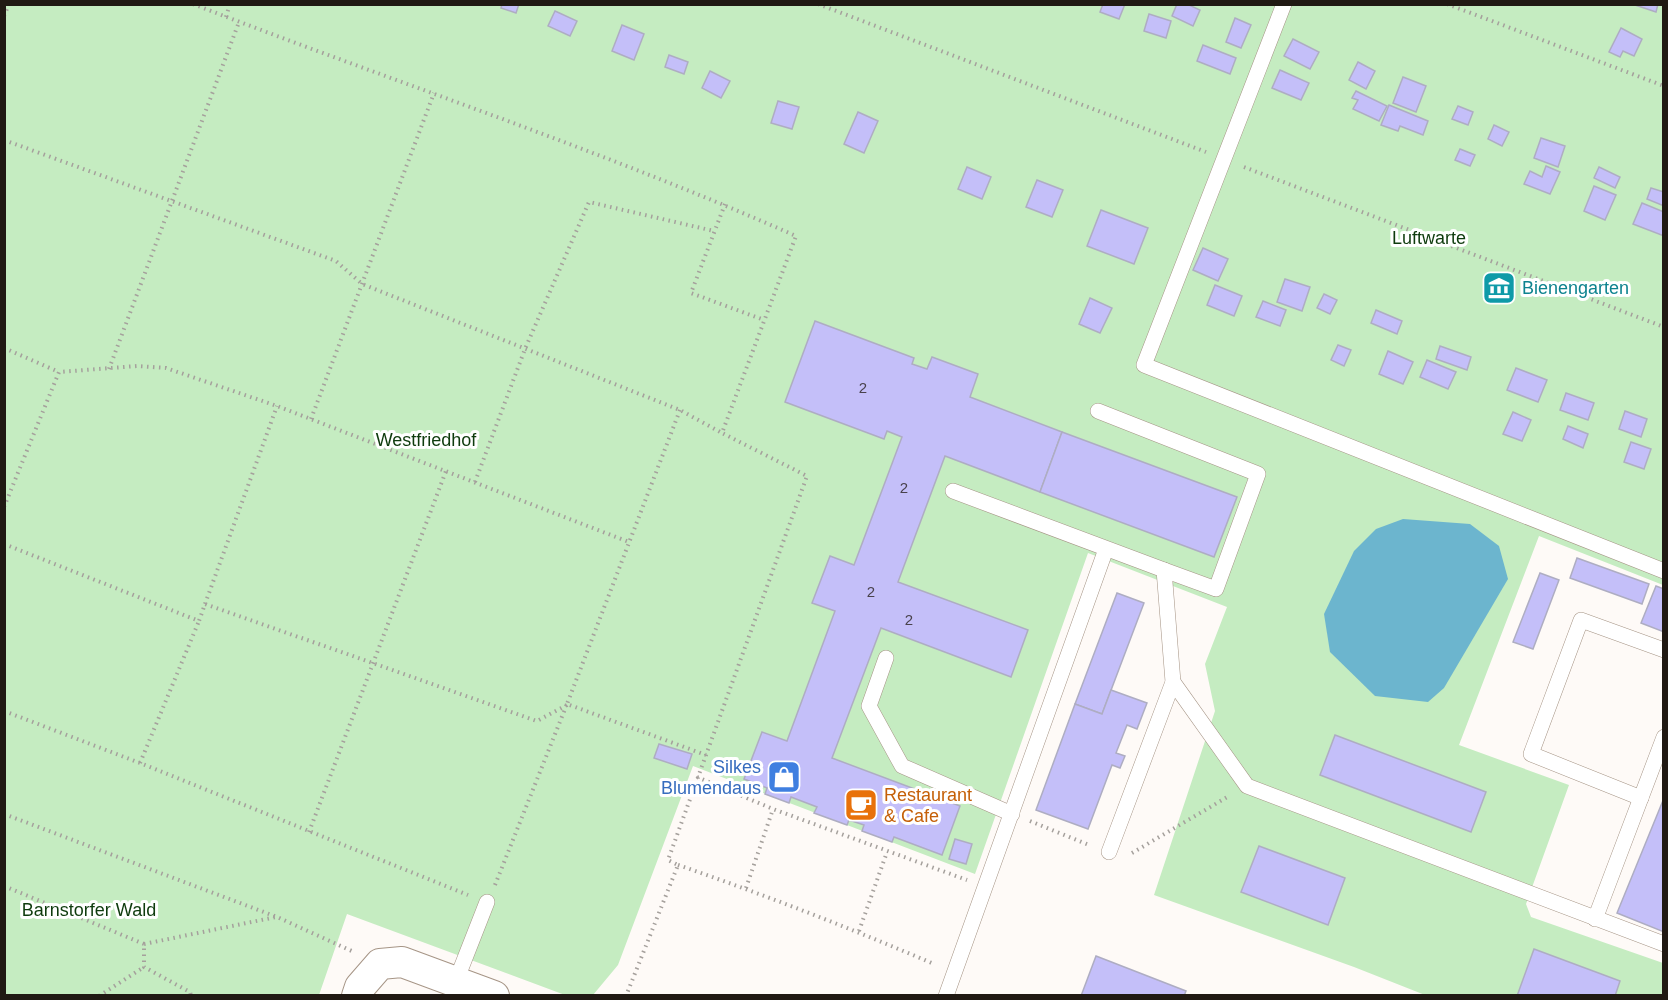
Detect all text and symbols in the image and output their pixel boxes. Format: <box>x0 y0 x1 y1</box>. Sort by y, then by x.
park label: Luftwarte <box>1392 228 1466 248</box>
museum icon: Bienengarten <box>1481 270 1517 306</box>
place label: Bienengarten <box>1522 278 1629 298</box>
house number: 2 <box>859 379 867 396</box>
park label: Westfriedhof <box>376 430 477 450</box>
house number: 2 <box>900 479 908 496</box>
house number: 2 <box>867 583 875 600</box>
house number: 2 <box>905 611 913 628</box>
place label: Silkes Blumendaus <box>661 757 761 798</box>
shop icon: Silkes Blumendaus <box>766 759 802 795</box>
place label: Restaurant & Cafe <box>884 785 972 826</box>
cafe icon: Restaurant & Cafe <box>843 787 879 823</box>
park label: Barnstorfer Wald <box>22 900 156 920</box>

